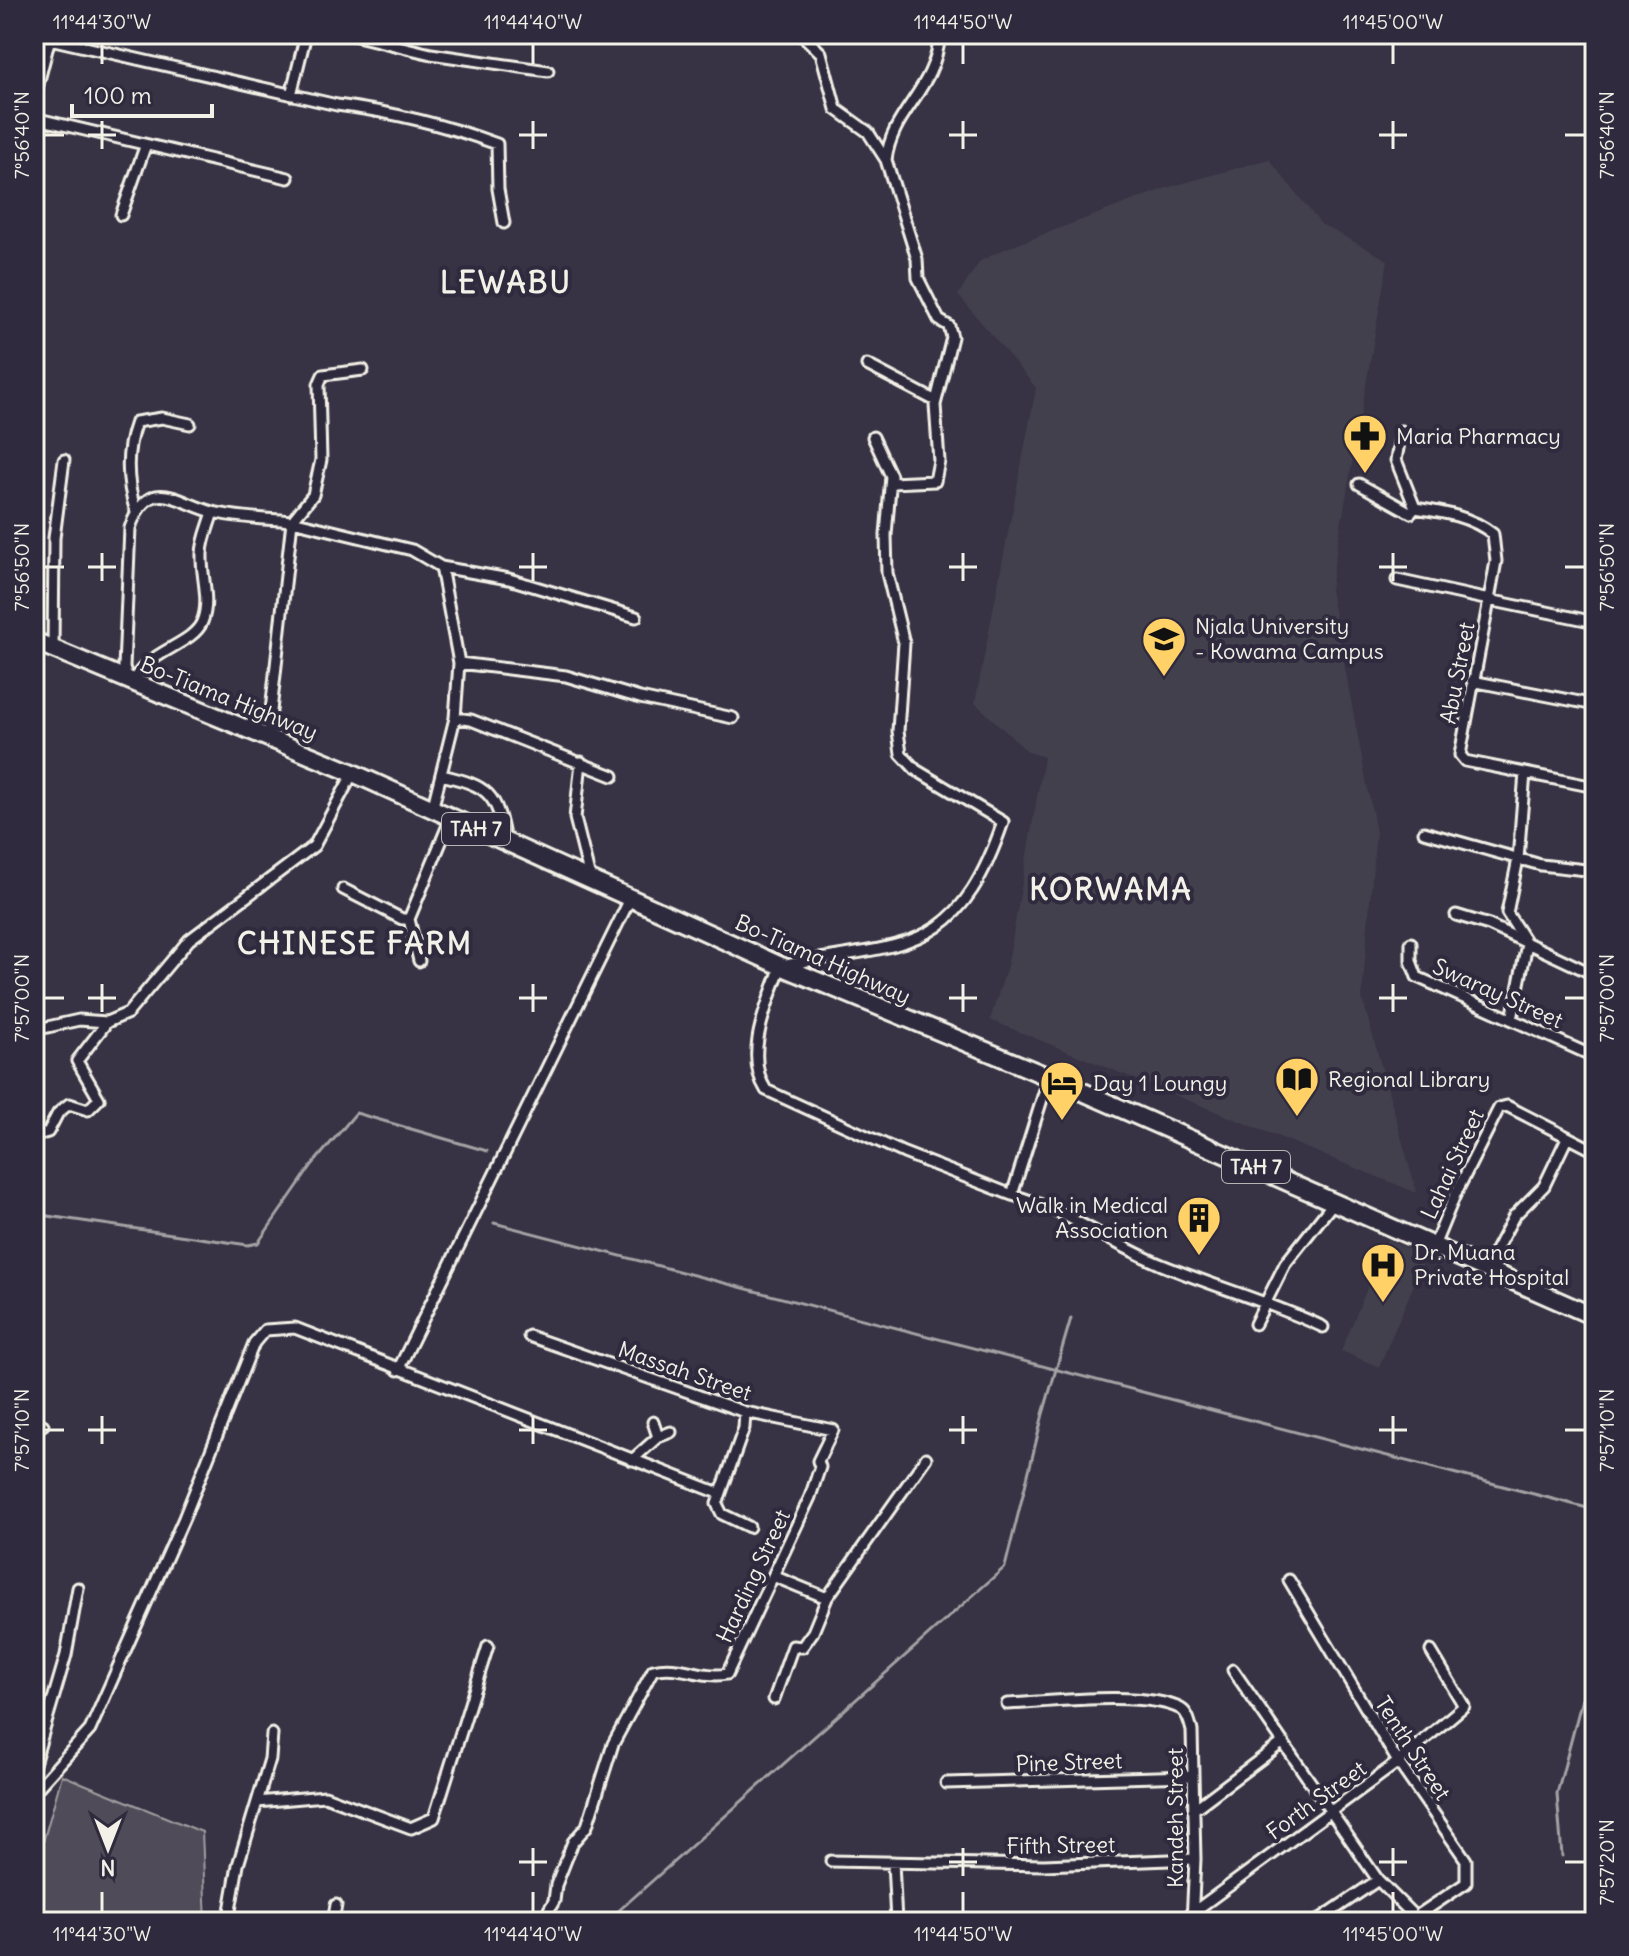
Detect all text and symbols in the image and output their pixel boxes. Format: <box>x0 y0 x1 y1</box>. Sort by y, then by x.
text: 11°44'30"W <box>53 9 151 34</box>
text: 11°44'40"W <box>484 9 582 34</box>
text: 11°44'50"W <box>914 9 1012 34</box>
text: 11°45'00"W <box>1343 9 1443 34</box>
scale bar <box>72 68 212 118</box>
text: 100 m <box>84 80 152 110</box>
text: 7°56'40"N <box>9 91 34 179</box>
text: 7°56'40"N <box>1594 91 1619 179</box>
district label: LEWABU <box>440 263 572 301</box>
pharmacy icon: Maria Pharmacy <box>1341 412 1389 475</box>
place label: Maria Pharmacy <box>1396 422 1561 450</box>
text: 7°56'50"N <box>9 523 34 611</box>
text: 7°56'50"N <box>1594 523 1619 611</box>
place label: Njala University - Kowama Campus <box>1195 612 1384 665</box>
school or university icon: Njala University - Kowama Campus <box>1140 615 1188 678</box>
street label: Abu Street <box>1433 620 1481 726</box>
street label: Bo-Tiama Highway <box>136 650 322 746</box>
road number: TAH 7 <box>442 813 510 845</box>
district label: KORWAMA <box>1029 870 1193 908</box>
street label: Bo-Tiama Highway <box>731 908 915 1010</box>
district label: CHINESE FARM <box>237 924 473 962</box>
street label: Swaray Street <box>1429 952 1567 1034</box>
text: 7°57'00"N <box>9 954 34 1042</box>
text: 7°57'00"N <box>1594 954 1619 1042</box>
library icon: Regional Library <box>1273 1055 1321 1118</box>
hotel icon: Day 1 Loungy <box>1038 1059 1086 1122</box>
place label: Regional Library <box>1328 1065 1490 1093</box>
place label: Day 1 Loungy <box>1093 1069 1227 1097</box>
street label: Lahai Street <box>1414 1104 1490 1224</box>
road number: TAH 7 <box>1222 1151 1290 1183</box>
place label: Walk in Medical Association <box>1016 1191 1168 1244</box>
building icon: Walk in Medical Association <box>1175 1194 1223 1257</box>
place label: Dr. Muana Private Hospital <box>1414 1238 1569 1291</box>
hospital icon: Dr. Muana Private Hospital <box>1359 1241 1407 1304</box>
street label: Massah Street <box>614 1335 756 1407</box>
text: 7°57'10"N <box>9 1388 34 1472</box>
text: 7°57'10"N <box>1594 1388 1619 1472</box>
street label: Harding Street <box>710 1505 796 1647</box>
street label: Tenth Street <box>1369 1691 1457 1805</box>
street label: Pine Street <box>1015 1746 1123 1778</box>
street label: Kandeh Street <box>1161 1748 1189 1888</box>
street label: Forth Street <box>1260 1754 1372 1846</box>
north arrow <box>68 1808 148 1888</box>
text: 7°57'20"N <box>1594 1819 1619 1905</box>
street label: Fifth Street <box>1006 1830 1116 1860</box>
text: N <box>100 1854 116 1882</box>
text: 11°44'30"W <box>53 1921 151 1946</box>
text: 11°44'40"W <box>484 1921 582 1946</box>
text: 11°44'50"W <box>914 1921 1012 1946</box>
text: 11°45'00"W <box>1343 1921 1443 1946</box>

